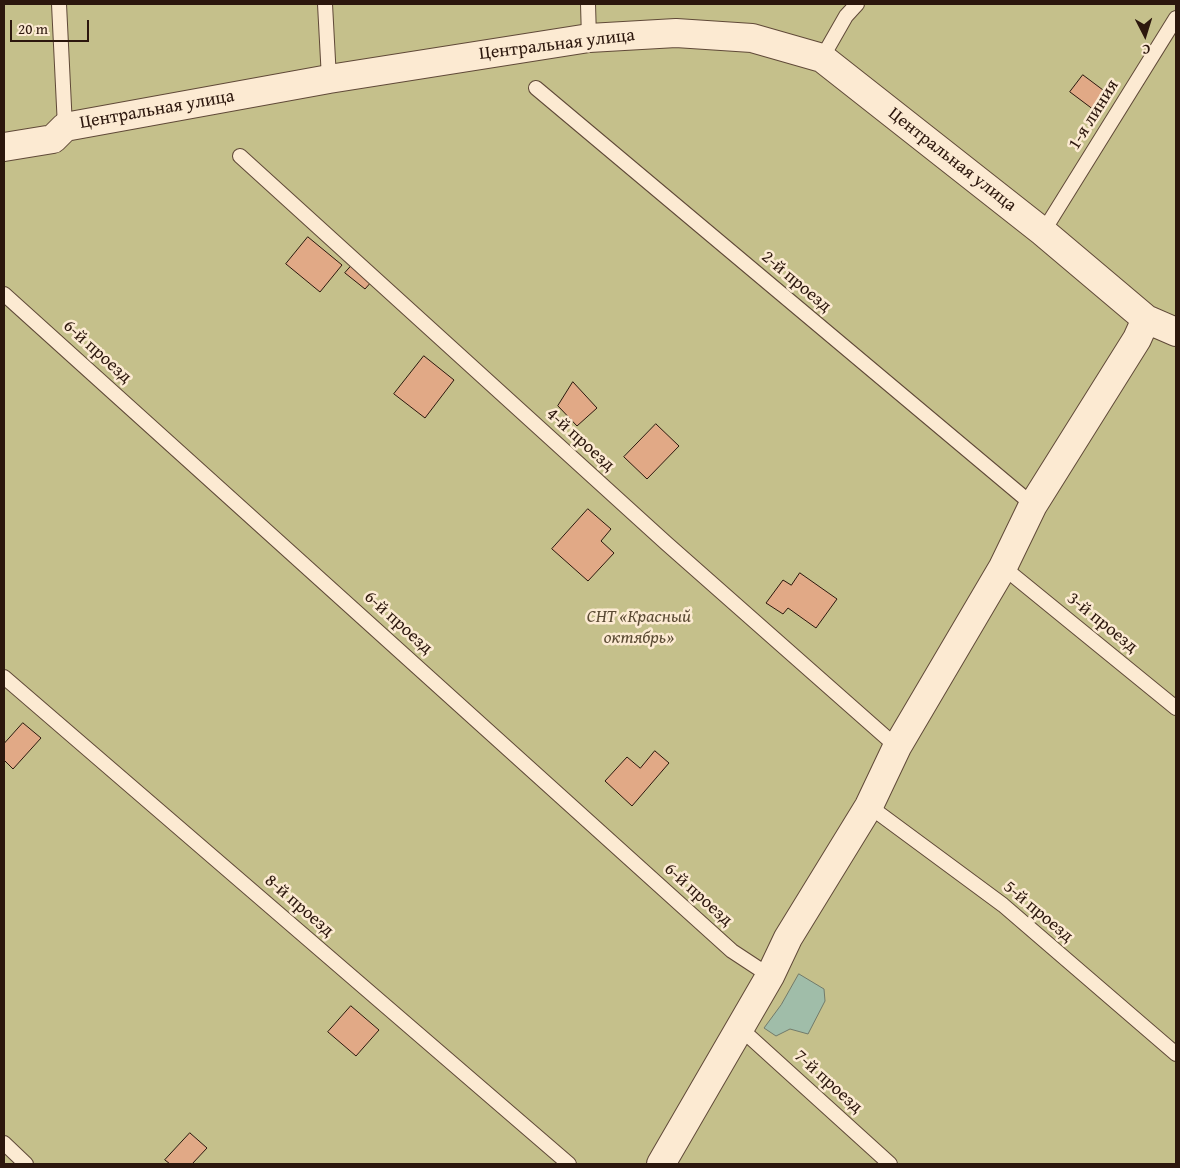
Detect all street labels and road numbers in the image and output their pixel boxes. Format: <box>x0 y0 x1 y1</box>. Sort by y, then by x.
street label: Центральная улица <box>478 25 636 65</box>
street label: 1-я линия <box>1064 76 1124 154</box>
street label: Центральная улица <box>78 86 236 134</box>
street label: Центральная улица <box>884 103 1020 217</box>
street label: 2-й проезд <box>757 247 835 317</box>
street label: 6-й проезд <box>58 316 136 388</box>
street label: 4-й проезд <box>541 404 619 476</box>
street label: 6-й проезд <box>359 587 437 659</box>
street label: 3-й проезд <box>1062 588 1142 658</box>
street label: 6-й проезд <box>659 859 737 931</box>
street label: 8-й проезд <box>260 870 338 942</box>
street label: 5-й проезд <box>999 877 1077 947</box>
street label: 7-й проезд <box>789 1046 867 1118</box>

